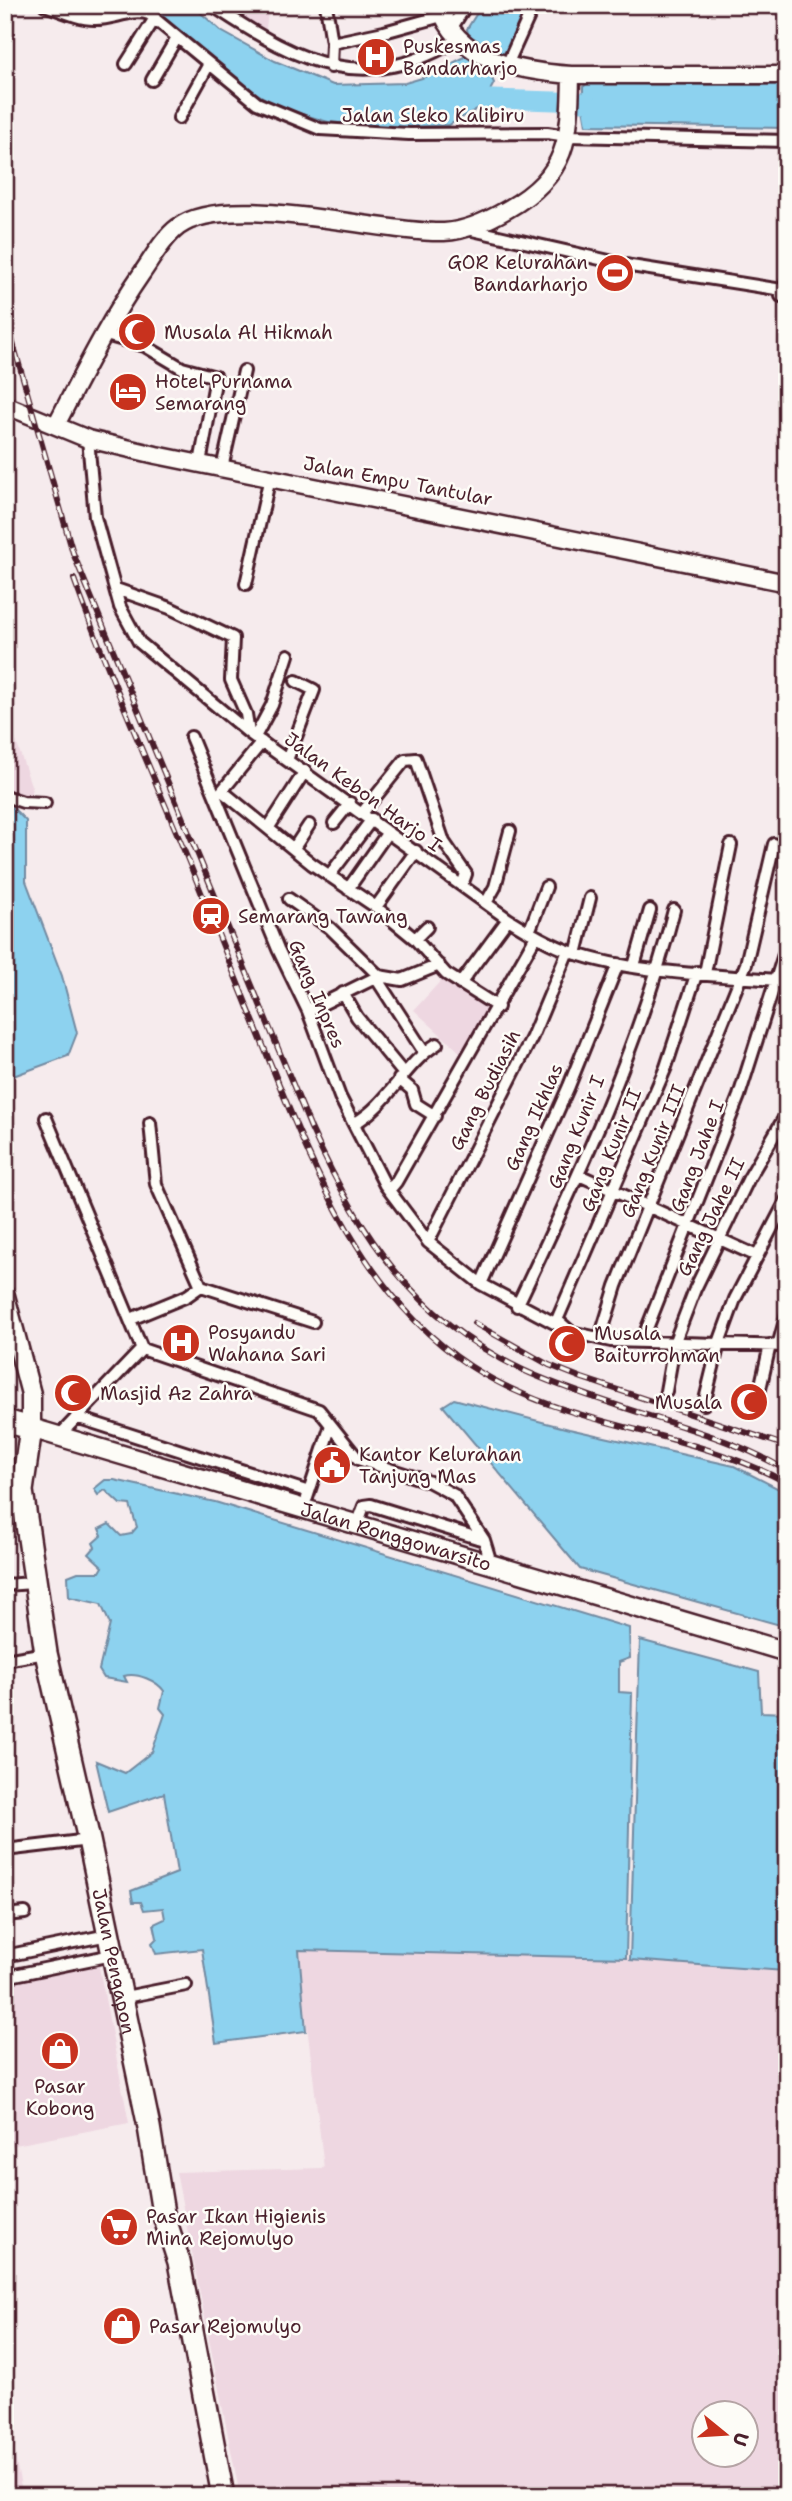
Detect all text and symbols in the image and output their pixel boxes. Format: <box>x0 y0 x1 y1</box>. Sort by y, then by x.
place label: Puskesmas Bandarharjo <box>403 34 517 81</box>
hospital icon: Puskesmas Bandarharjo <box>355 36 397 78</box>
street label: Jalan Sleko Kalibiru <box>342 103 524 128</box>
place label: GOR Kelurahan Bandarharjo <box>448 250 588 297</box>
sports icon: GOR Kelurahan Bandarharjo <box>594 252 636 294</box>
mosque icon: Musala Al Hikmah <box>116 311 158 353</box>
place label: Musala Al Hikmah <box>164 320 333 345</box>
place label: Hotel Purnama Semarang <box>155 369 292 416</box>
hotel icon: Hotel Purnama Semarang <box>107 371 149 413</box>
street label: Jalan Empu Tantular <box>301 450 495 512</box>
street label: Jalan Kebon Harjo I <box>279 726 447 858</box>
station icon: Semarang Tawang <box>190 895 232 937</box>
place label: Semarang Tawang <box>238 904 408 929</box>
street label: Gang Inpres <box>283 936 351 1052</box>
street label: Gang Budiasih <box>444 1025 526 1155</box>
street label: Gang Ikhlas <box>499 1059 569 1175</box>
street label: Gang Kunir I <box>542 1072 610 1192</box>
street label: Gang Kunir III <box>615 1081 691 1221</box>
street label: Gang Kunir II <box>575 1085 647 1215</box>
street label: Gang Jahe I <box>664 1096 730 1216</box>
street label: Gang Jahe II <box>672 1154 750 1280</box>
place label: Posyandu Wahana Sari <box>208 1320 326 1367</box>
place label: Musala Baiturrohman <box>594 1321 720 1368</box>
hospital icon: Posyandu Wahana Sari <box>160 1322 202 1364</box>
mosque icon: Musala Baiturrohman <box>546 1323 588 1365</box>
mosque icon: Masjid Az Zahra <box>52 1372 94 1414</box>
place label: Masjid Az Zahra <box>100 1381 253 1406</box>
mosque icon: Musala <box>728 1381 770 1423</box>
place label: Musala <box>655 1390 722 1415</box>
place label: Kantor Kelurahan Tanjung Mas <box>359 1442 521 1489</box>
public building icon: Kantor Kelurahan Tanjung Mas <box>311 1444 353 1486</box>
street label: Jalan Ronggowarsito <box>298 1496 494 1576</box>
street label: Jalan Pengapon <box>87 1886 142 2036</box>
shop icon: Pasar Kobong <box>39 2030 81 2072</box>
place label: Pasar Kobong <box>26 2074 94 2121</box>
place label: Pasar Ikan Higienis Mina Rejomulyo <box>146 2204 326 2251</box>
supermarket icon: Pasar Ikan Higienis Mina Rejomulyo <box>98 2206 140 2248</box>
shop icon: Pasar Rejomulyo <box>101 2305 143 2347</box>
place label: Pasar Rejomulyo <box>149 2314 301 2339</box>
north arrow <box>690 2400 760 2470</box>
text: U <box>727 2429 755 2449</box>

